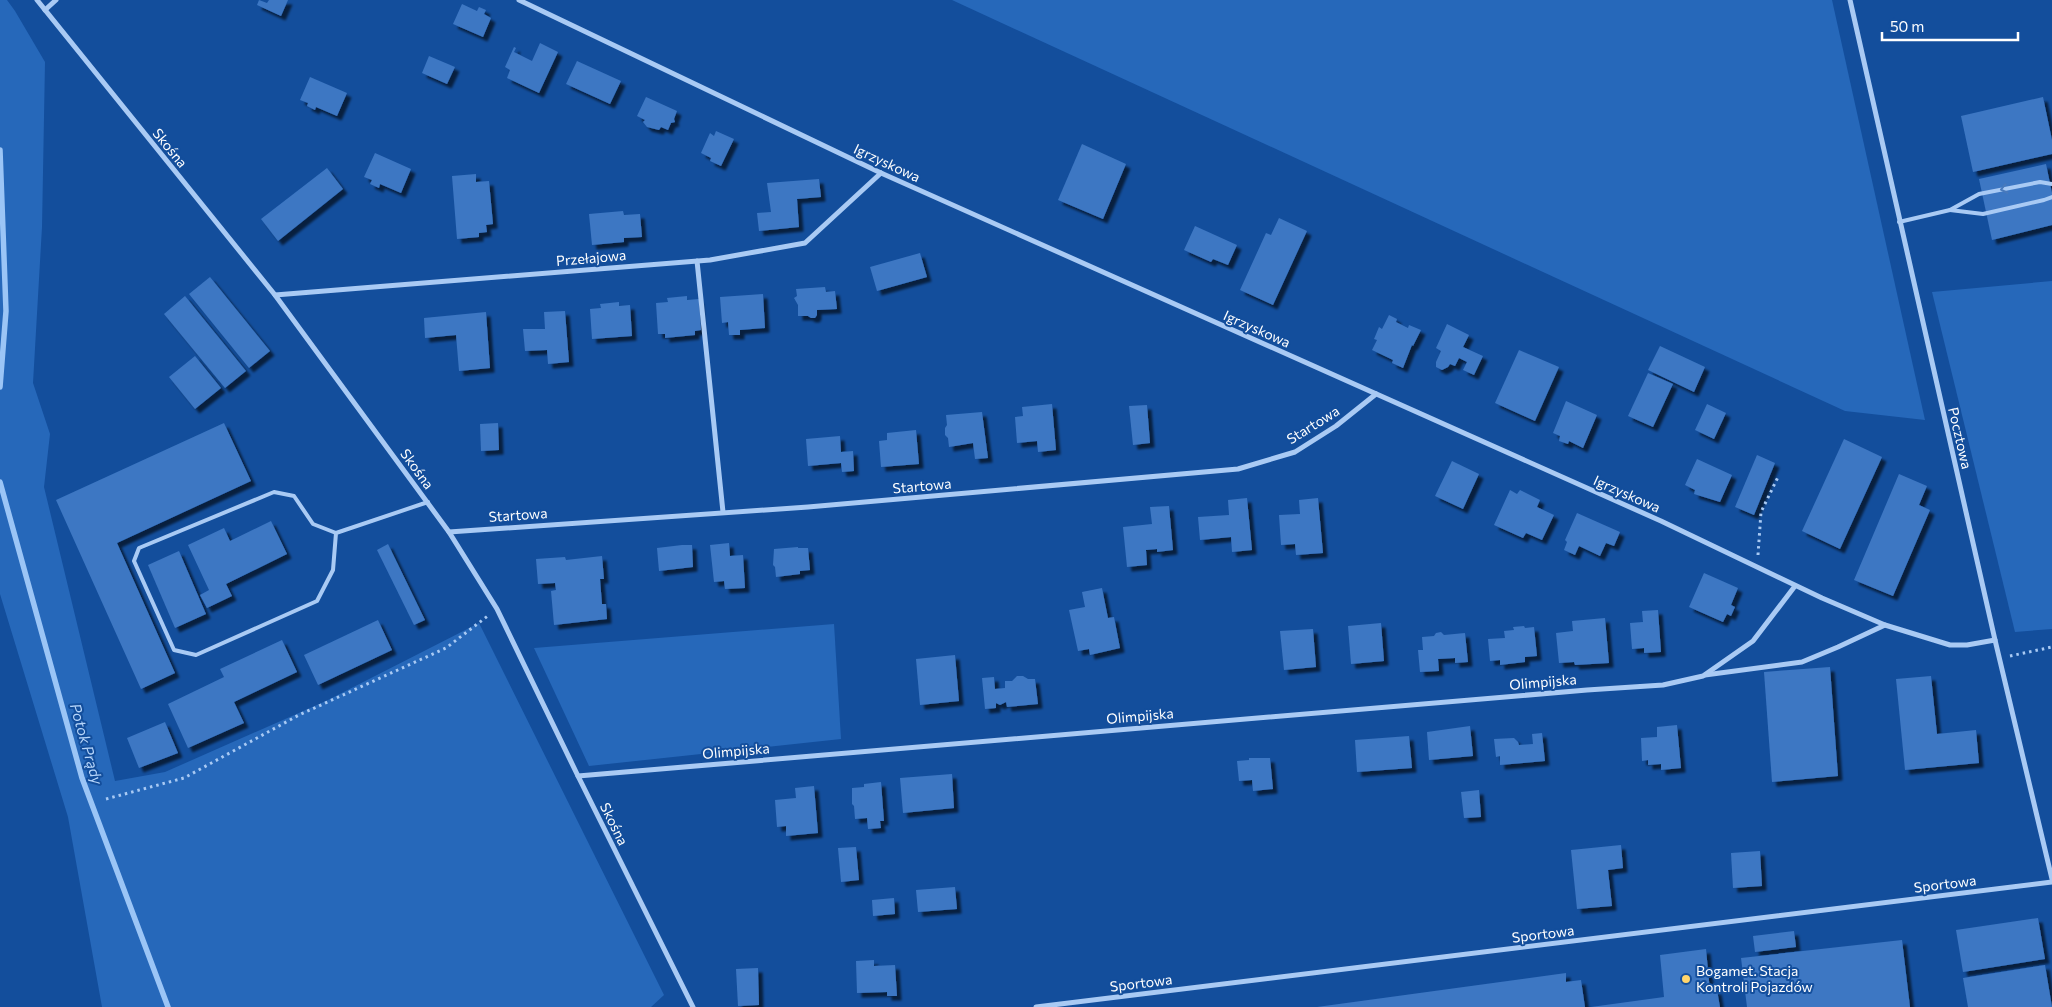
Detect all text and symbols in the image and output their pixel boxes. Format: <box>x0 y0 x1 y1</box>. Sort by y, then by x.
scale bar <box>1882 10 2018 42</box>
text: 50 m <box>1890 17 1924 35</box>
street label: Skośna <box>149 125 191 171</box>
street label: Igrzyskowa <box>851 140 923 185</box>
one-way arrow <box>2000 183 2009 194</box>
street label: Przełajowa <box>555 246 627 269</box>
street label: Igrzyskowa <box>1221 306 1293 351</box>
street label: Startowa <box>1283 402 1342 447</box>
street label: Pocztowa <box>1945 405 1976 470</box>
street label: Skośna <box>397 445 438 492</box>
street label: Igrzyskowa <box>1591 471 1663 516</box>
street label: Startowa <box>892 474 952 497</box>
street label: Startowa <box>488 504 548 525</box>
street label: Olimpijska <box>1509 670 1577 693</box>
water label: Potok Prądy <box>67 701 107 787</box>
street label: Olimpijska <box>1106 704 1174 727</box>
street label: Olimpijska <box>702 739 770 762</box>
street label: Skośna <box>597 800 632 848</box>
street label: Sportowa <box>1913 871 1977 896</box>
street label: Sportowa <box>1511 921 1575 946</box>
place label: Bogamet. Stacja Kontroli Pojazdów <box>1696 962 1813 995</box>
street label: Sportowa <box>1109 970 1173 995</box>
marker: Bogamet. Stacja Kontroli Pojazdów <box>1680 973 1692 985</box>

